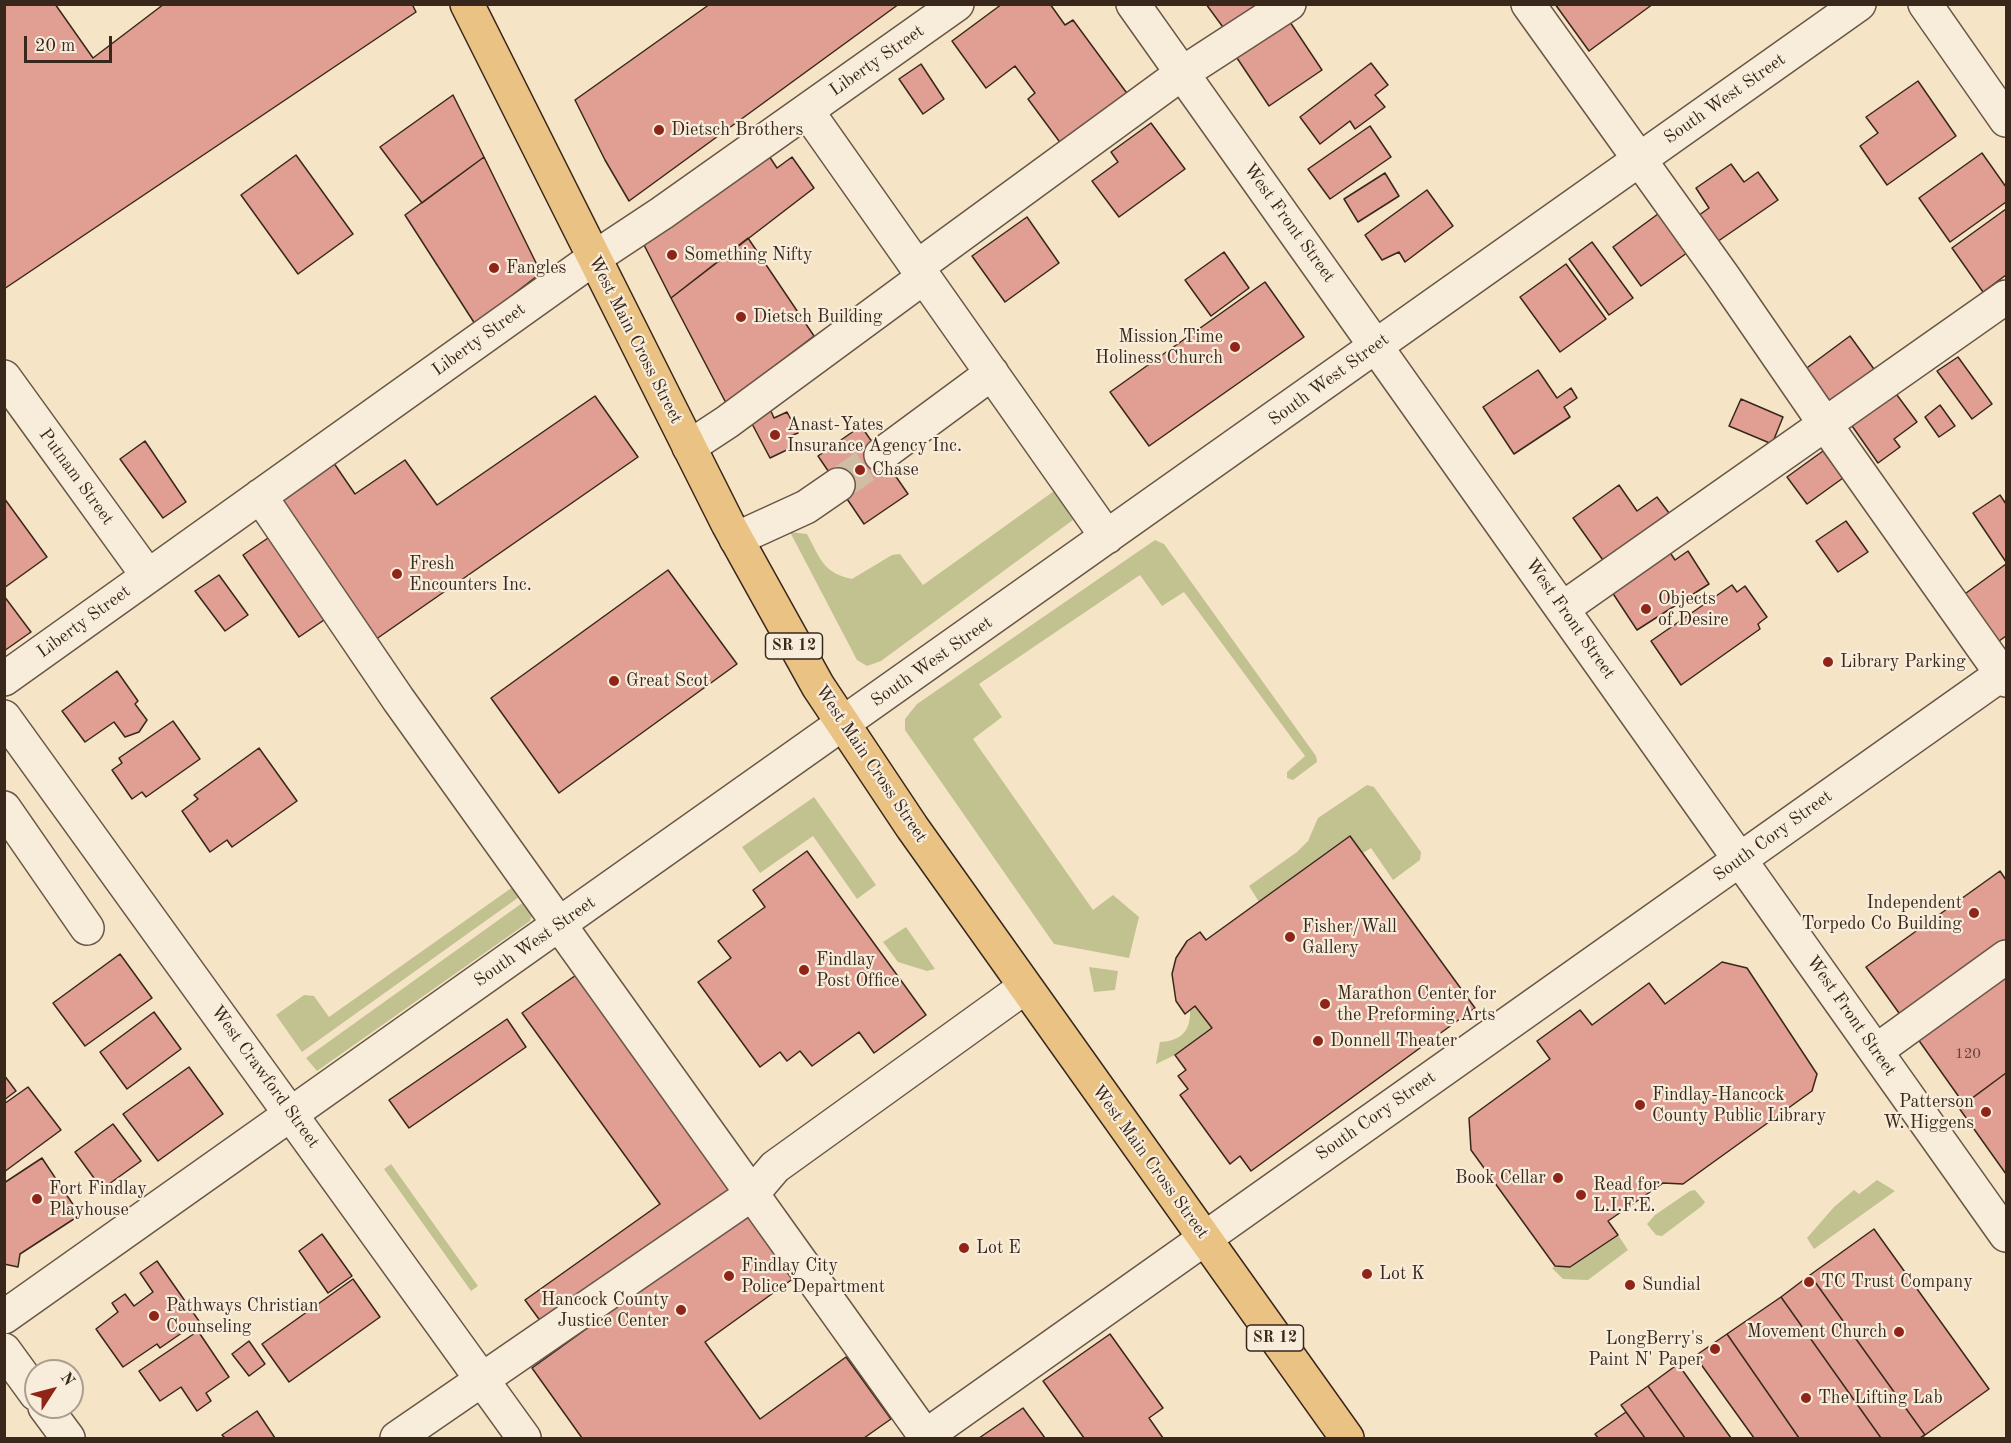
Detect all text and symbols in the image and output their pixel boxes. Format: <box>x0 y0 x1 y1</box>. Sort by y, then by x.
street label: Liberty Street <box>826 20 928 102</box>
scale bar <box>27 24 116 62</box>
text: 20 m <box>35 37 75 55</box>
street label: South West Street <box>1660 49 1790 149</box>
place label: Dietsch Brothers <box>671 119 803 141</box>
marker: Dietsch Brothers <box>652 123 666 137</box>
street label: West Front Street <box>1238 159 1340 287</box>
place label: Something Nifty <box>684 244 813 266</box>
marker: Something Nifty <box>665 248 679 262</box>
street label: West Main Cross Street <box>583 253 687 427</box>
place label: Fangles <box>506 257 566 279</box>
marker: Fangles <box>487 261 501 275</box>
street label: Liberty Street <box>428 299 530 381</box>
place label: Dietsch Building <box>753 306 882 328</box>
marker: Dietsch Building <box>734 310 748 324</box>
place label: Mission Time Holiness Church <box>1095 326 1223 368</box>
street label: South West Street <box>1265 329 1393 431</box>
marker: Mission Time Holiness Church <box>1228 340 1242 354</box>
place label: Anast-Yates Insurance Agency Inc. <box>787 414 962 456</box>
street label: Putnam Street <box>34 425 118 529</box>
marker: Anast-Yates Insurance Agency Inc. <box>768 428 782 442</box>
place label: Chase <box>872 459 919 481</box>
marker: Chase <box>853 463 867 477</box>
place label: Fresh Encounters Inc. <box>409 553 532 596</box>
street label: West Front Street <box>1520 555 1620 683</box>
marker: Fresh Encounters Inc. <box>390 567 404 581</box>
street label: Liberty Street <box>33 581 135 663</box>
place label: Objects of Desire <box>1658 588 1729 630</box>
marker: Objects of Desire <box>1639 602 1653 616</box>
street label: South West Street <box>867 612 997 712</box>
road number: SR 12 <box>766 633 822 659</box>
place label: Library Parking <box>1840 651 1966 673</box>
marker: Library Parking <box>1821 655 1835 669</box>
place label: Great Scot <box>626 670 709 692</box>
marker: Great Scot <box>607 674 621 688</box>
street label: West Main Cross Street <box>810 681 932 847</box>
street label: South Cory Street <box>1709 786 1837 886</box>
street label: South West Street <box>470 892 600 992</box>
place label: Independent Torpedo Co Building <box>1802 892 1962 934</box>
marker: Independent Torpedo Co Building <box>1967 906 1981 920</box>
place label: Fisher/Wall Gallery <box>1302 916 1397 958</box>
marker: Fisher/Wall Gallery <box>1283 930 1297 944</box>
place label: Findlay Post Office <box>816 949 900 992</box>
street label: West Front Street <box>1801 952 1901 1080</box>
marker: Findlay Post Office <box>797 963 811 977</box>
place label: Marathon Center for the Preforming Arts <box>1337 983 1496 1026</box>
marker: Marathon Center for the Preforming Arts <box>1318 997 1332 1011</box>
street label: West Crawford Street <box>206 1001 324 1153</box>
place label: Donnell Theater <box>1330 1030 1457 1052</box>
marker: Donnell Theater <box>1311 1034 1325 1048</box>
house number: 120 <box>1955 1045 1981 1063</box>
street label: South Cory Street <box>1312 1067 1440 1165</box>
street label: West Main Cross Street <box>1087 1081 1213 1243</box>
place label: Findlay-Hancock County Public Library <box>1652 1084 1826 1126</box>
place label: Patterson W. Higgens <box>1883 1091 1974 1134</box>
marker: Findlay-Hancock County Public Library <box>1633 1098 1647 1112</box>
marker: Patterson W. Higgens <box>1979 1105 1993 1119</box>
place label: Book Cellar <box>1455 1167 1546 1189</box>
marker: Book Cellar <box>1551 1171 1565 1185</box>
place label: Read for L.I.F.E. <box>1593 1174 1660 1216</box>
place label: Fort Findlay Playhouse <box>49 1178 147 1220</box>
marker: Read for L.I.F.E. <box>1574 1188 1588 1202</box>
marker: Fort Findlay Playhouse <box>30 1192 44 1206</box>
place label: Lot E <box>976 1237 1021 1259</box>
marker: Lot E <box>957 1241 971 1255</box>
place label: Findlay City Police Department <box>741 1255 885 1298</box>
place label: Lot K <box>1379 1263 1425 1285</box>
marker: Lot K <box>1360 1267 1374 1281</box>
marker: Findlay City Police Department <box>722 1269 736 1283</box>
place label: TC Trust Company <box>1821 1271 1973 1293</box>
place label: Sundial <box>1642 1274 1700 1296</box>
marker: TC Trust Company <box>1802 1275 1816 1289</box>
marker: Sundial <box>1623 1278 1637 1292</box>
place label: Hancock County Justice Center <box>541 1289 669 1332</box>
place label: Pathways Christian Counseling <box>166 1295 318 1338</box>
marker: Hancock County Justice Center <box>674 1303 688 1317</box>
marker: Pathways Christian Counseling <box>147 1309 161 1323</box>
place label: Movement Church <box>1747 1321 1887 1343</box>
road number: SR 12 <box>1246 1325 1304 1351</box>
marker: Movement Church <box>1892 1325 1906 1339</box>
place label: LongBerry's Paint N' Paper <box>1588 1328 1703 1370</box>
marker: LongBerry's Paint N' Paper <box>1708 1342 1722 1356</box>
north arrow <box>24 1359 84 1419</box>
text: N <box>57 1370 77 1389</box>
place label: The Lifting Lab <box>1818 1387 1943 1409</box>
marker: The Lifting Lab <box>1799 1391 1813 1405</box>

